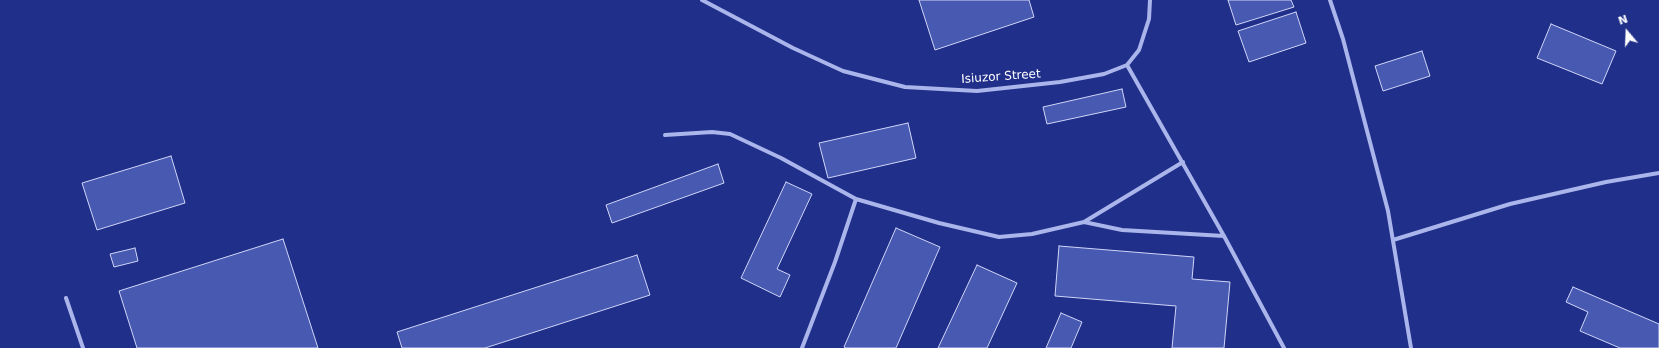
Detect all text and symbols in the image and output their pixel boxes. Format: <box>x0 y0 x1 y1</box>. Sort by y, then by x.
north arrow <box>1607 12 1647 52</box>
text: N <box>1616 13 1629 28</box>
street label: Isiuzor Street <box>961 67 1041 87</box>

